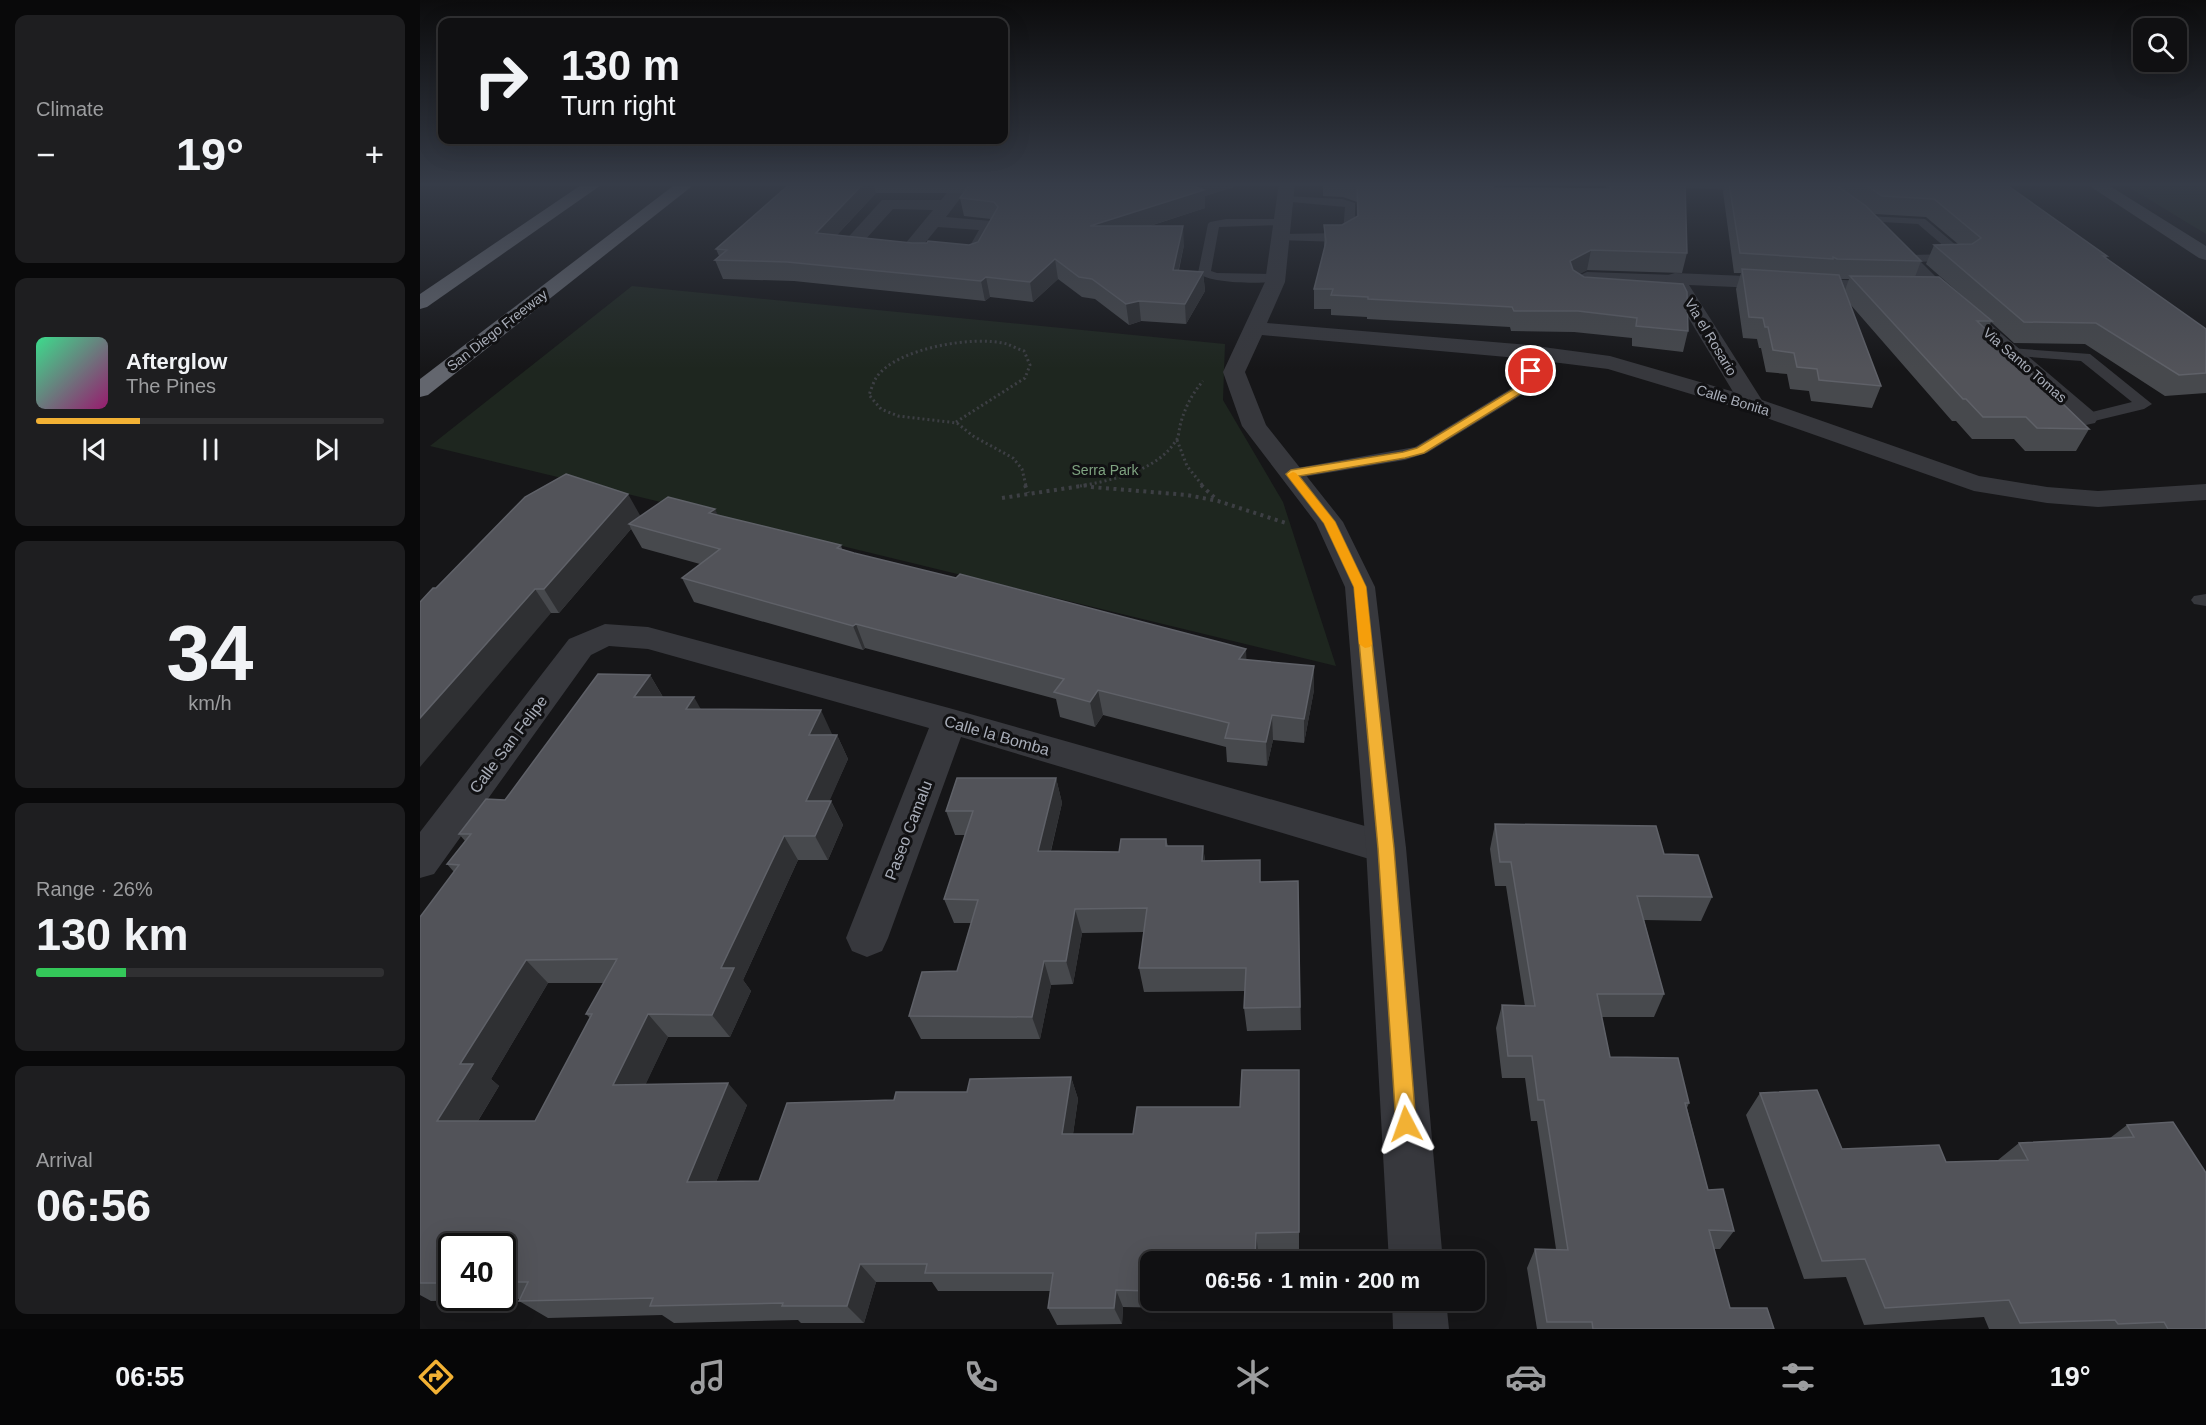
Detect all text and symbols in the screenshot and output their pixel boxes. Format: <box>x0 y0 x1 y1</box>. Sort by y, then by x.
map controls <box>2133 18 2187 72</box>
button: search <box>2133 18 2187 72</box>
icon: right <box>462 42 540 120</box>
text: 130 m <box>561 42 680 89</box>
text: Turn right <box>561 91 676 121</box>
text: Climate <box>36 98 104 120</box>
text: 19° <box>176 129 244 180</box>
text: − <box>36 136 55 173</box>
text: + <box>365 136 384 173</box>
street label: San Diego Freeway <box>444 286 550 374</box>
street label: Via el Rosario <box>1682 296 1740 379</box>
street label: Via Santo Tomas <box>1980 324 2070 406</box>
pin <box>1505 345 1556 396</box>
text: Afterglow <box>126 349 227 374</box>
icon: arrive <box>1514 354 1547 387</box>
text: The Pines <box>126 375 216 397</box>
street label: Calle Bonita <box>1695 381 1772 419</box>
icon: previous <box>78 433 111 466</box>
icon: pause <box>194 433 227 466</box>
icon: next <box>310 433 343 466</box>
park label: Serra Park <box>1072 462 1139 478</box>
text: 34 <box>167 609 253 697</box>
text: km/h <box>188 692 232 714</box>
street label: Calle San Felipe <box>466 692 551 796</box>
street label: Calle la Bomba <box>942 712 1051 759</box>
street label: Paseo Camalu <box>882 778 935 882</box>
text: Range · 26% <box>36 878 153 900</box>
text: 130 km <box>36 909 189 960</box>
position arrow <box>1374 1092 1438 1156</box>
text: Arrival <box>36 1149 93 1171</box>
text: 06:56 <box>36 1180 151 1231</box>
speed limit sign: 40 <box>438 1233 516 1311</box>
text: 06:56 · 1 min · 200 m <box>1205 1268 1420 1293</box>
icon: directions <box>415 1356 457 1398</box>
icon: music <box>687 1356 729 1398</box>
icon: phone <box>960 1356 1002 1398</box>
icon: climate <box>1232 1356 1274 1398</box>
icon: car <box>1505 1356 1547 1398</box>
icon: filters <box>1777 1356 1819 1398</box>
text: 06:55 <box>115 1362 184 1392</box>
text: 19° <box>2050 1362 2091 1392</box>

